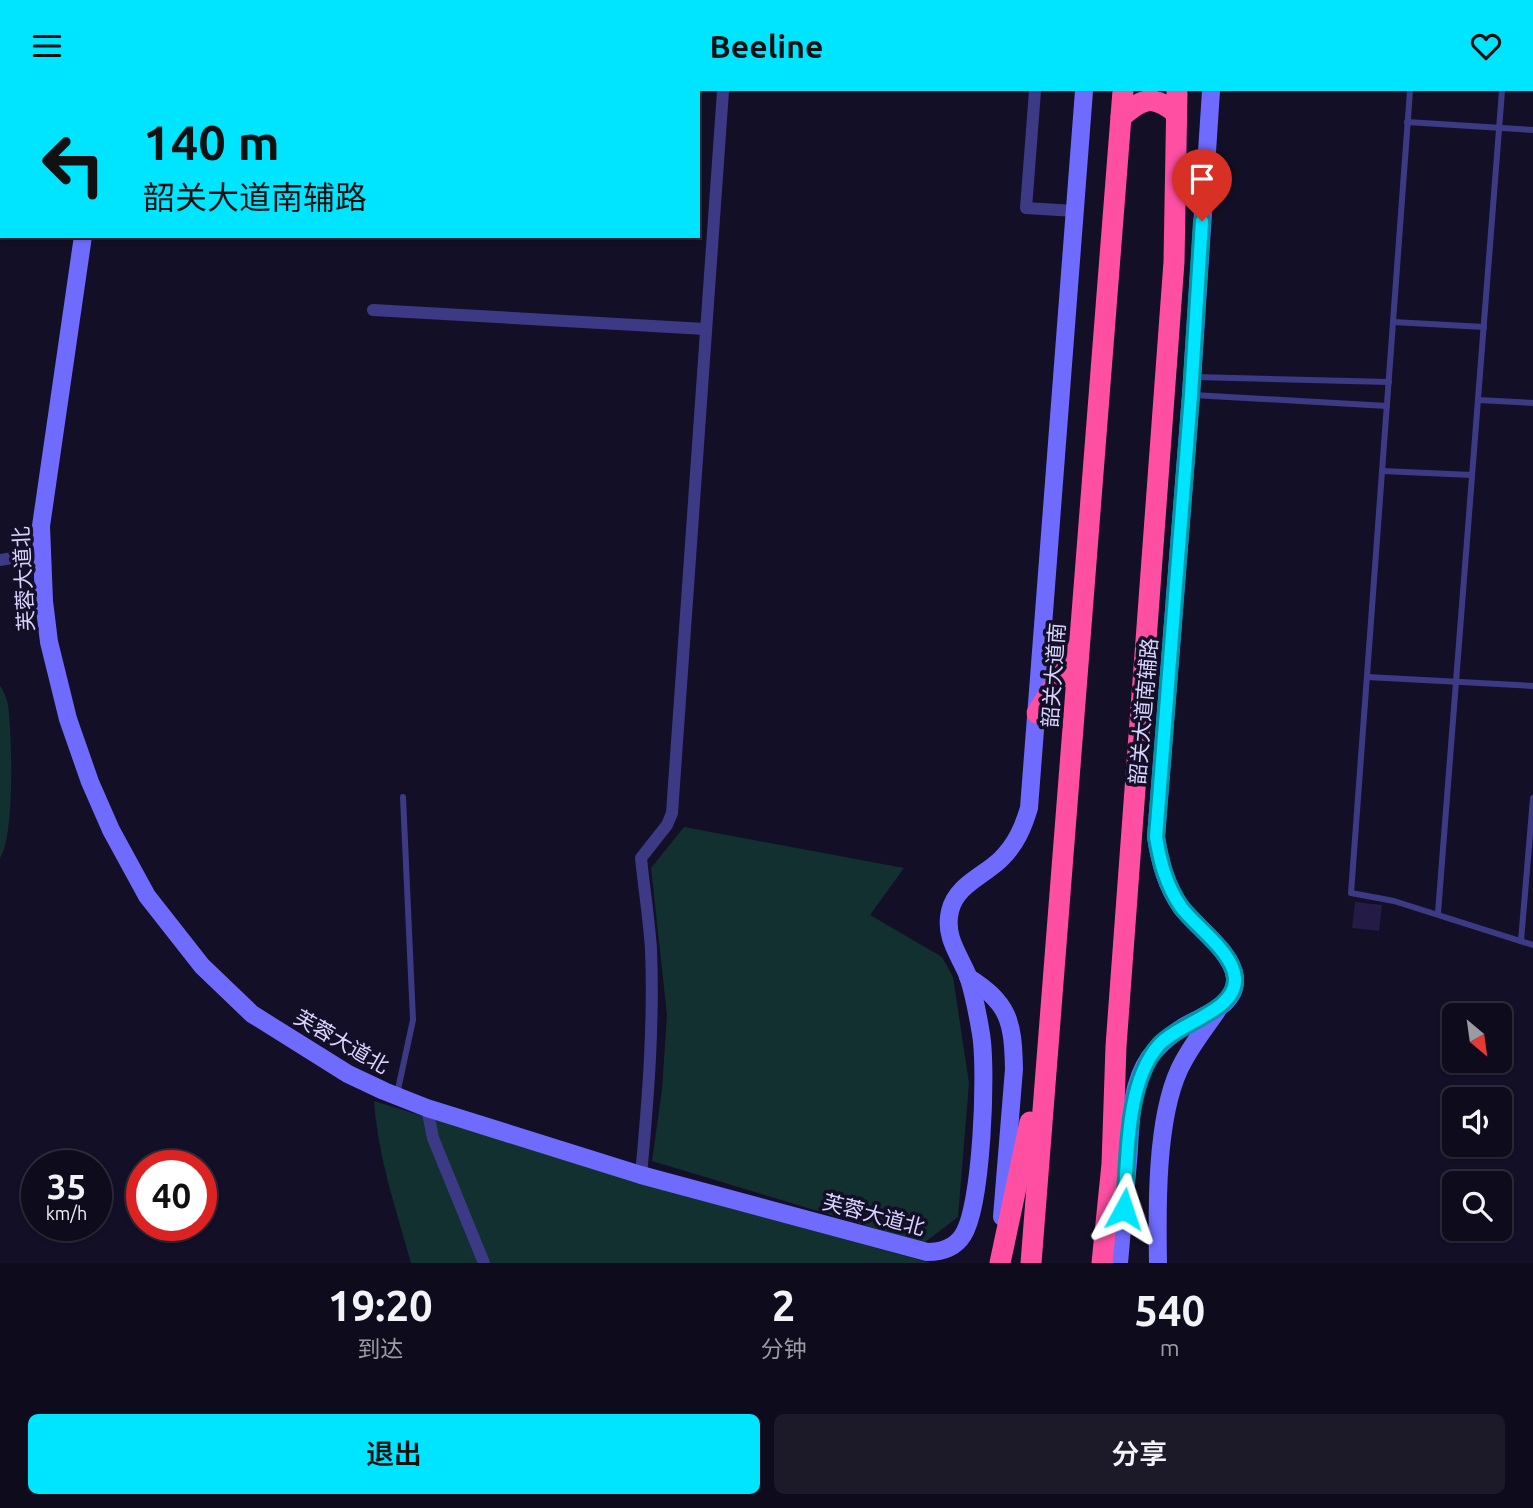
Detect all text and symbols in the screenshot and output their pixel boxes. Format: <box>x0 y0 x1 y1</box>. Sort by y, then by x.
icon: menu <box>28 27 66 65</box>
icon: heart <box>1467 27 1505 65</box>
text: Beeline <box>710 28 823 64</box>
text: 140 m <box>143 114 280 169</box>
icon: left <box>28 119 119 210</box>
pin <box>1172 149 1232 221</box>
icon: arrive <box>1183 160 1221 198</box>
text: 韶关大道南辅路 <box>143 179 367 215</box>
street label: 芙蓉大道北 <box>8 526 38 632</box>
street label: 韶关大道南 <box>1037 622 1069 728</box>
street label: 韶关大道南辅路 <box>1125 637 1161 785</box>
north arrow <box>1442 1003 1512 1073</box>
map controls <box>1442 1003 1512 1241</box>
street label: 芙蓉大道北 <box>291 1004 393 1078</box>
button: sound <box>1442 1087 1512 1157</box>
speed limit sign: 40 <box>126 1150 217 1241</box>
text: 35 <box>47 1166 86 1206</box>
button: search <box>1442 1171 1512 1241</box>
position arrow <box>1087 1172 1161 1246</box>
street label: 芙蓉大道北 <box>820 1189 928 1239</box>
text: km/h <box>46 1203 87 1223</box>
text: 19:20 <box>328 1282 433 1329</box>
text: 2 <box>772 1282 795 1329</box>
text: 540 <box>1134 1287 1205 1334</box>
text: m <box>1160 1335 1180 1360</box>
text: 到达 <box>357 1336 403 1361</box>
text: 分钟 <box>761 1336 807 1361</box>
button: 退出 <box>28 1414 760 1494</box>
button: 分享 <box>774 1414 1505 1494</box>

